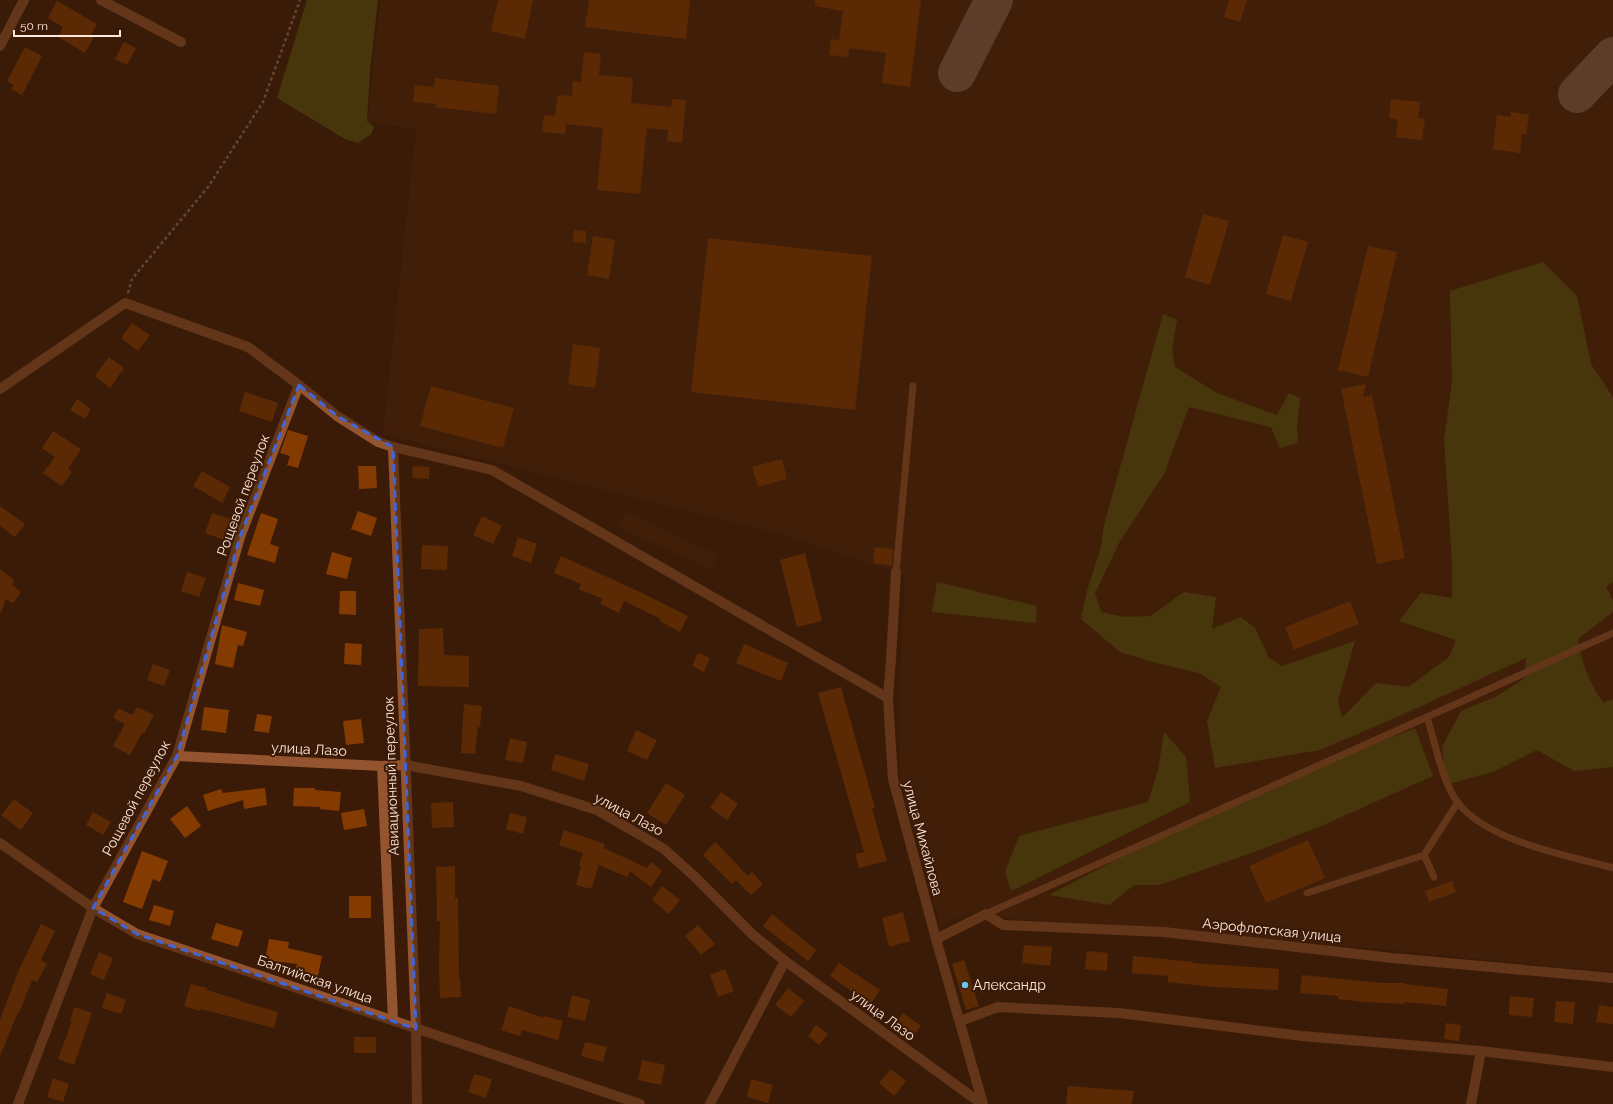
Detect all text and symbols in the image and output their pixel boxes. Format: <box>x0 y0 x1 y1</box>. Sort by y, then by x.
scale bar <box>14 12 120 38</box>
text: 50 m <box>20 19 48 33</box>
street label: Рощевой переулок <box>214 432 272 558</box>
street label: Авиационный переулок <box>380 696 402 856</box>
street label: Рощевой переулок <box>99 738 173 858</box>
street label: улица Лазо <box>271 739 347 759</box>
street label: улица Михайлова <box>900 779 946 897</box>
street label: улица Лазо <box>592 789 666 839</box>
street label: Аэрофлотская улица <box>1202 915 1342 945</box>
street label: Балтийская улица <box>255 952 375 1006</box>
place label: Александр <box>973 977 1046 993</box>
marker: Александр <box>960 980 970 990</box>
street label: улица Лазо <box>848 986 918 1044</box>

